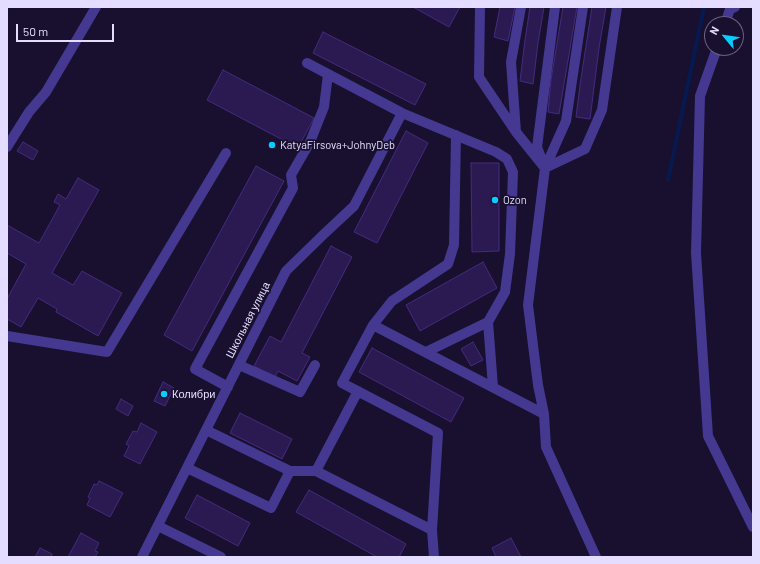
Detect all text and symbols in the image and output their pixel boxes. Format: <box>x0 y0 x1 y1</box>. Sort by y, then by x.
scale bar <box>18 16 116 42</box>
north arrow <box>704 16 744 56</box>
text: 50 m <box>23 24 48 38</box>
text: N <box>706 24 721 37</box>
place label: KatyaFirsova+JohnyDeb <box>280 138 395 152</box>
marker: KatyaFirsova+JohnyDeb <box>267 140 277 150</box>
place label: Ozon <box>503 193 527 207</box>
marker: Ozon <box>490 195 500 205</box>
street label: Школьная улица <box>223 280 273 360</box>
place label: Колибри <box>172 387 215 401</box>
marker: Колибри <box>159 389 169 399</box>

